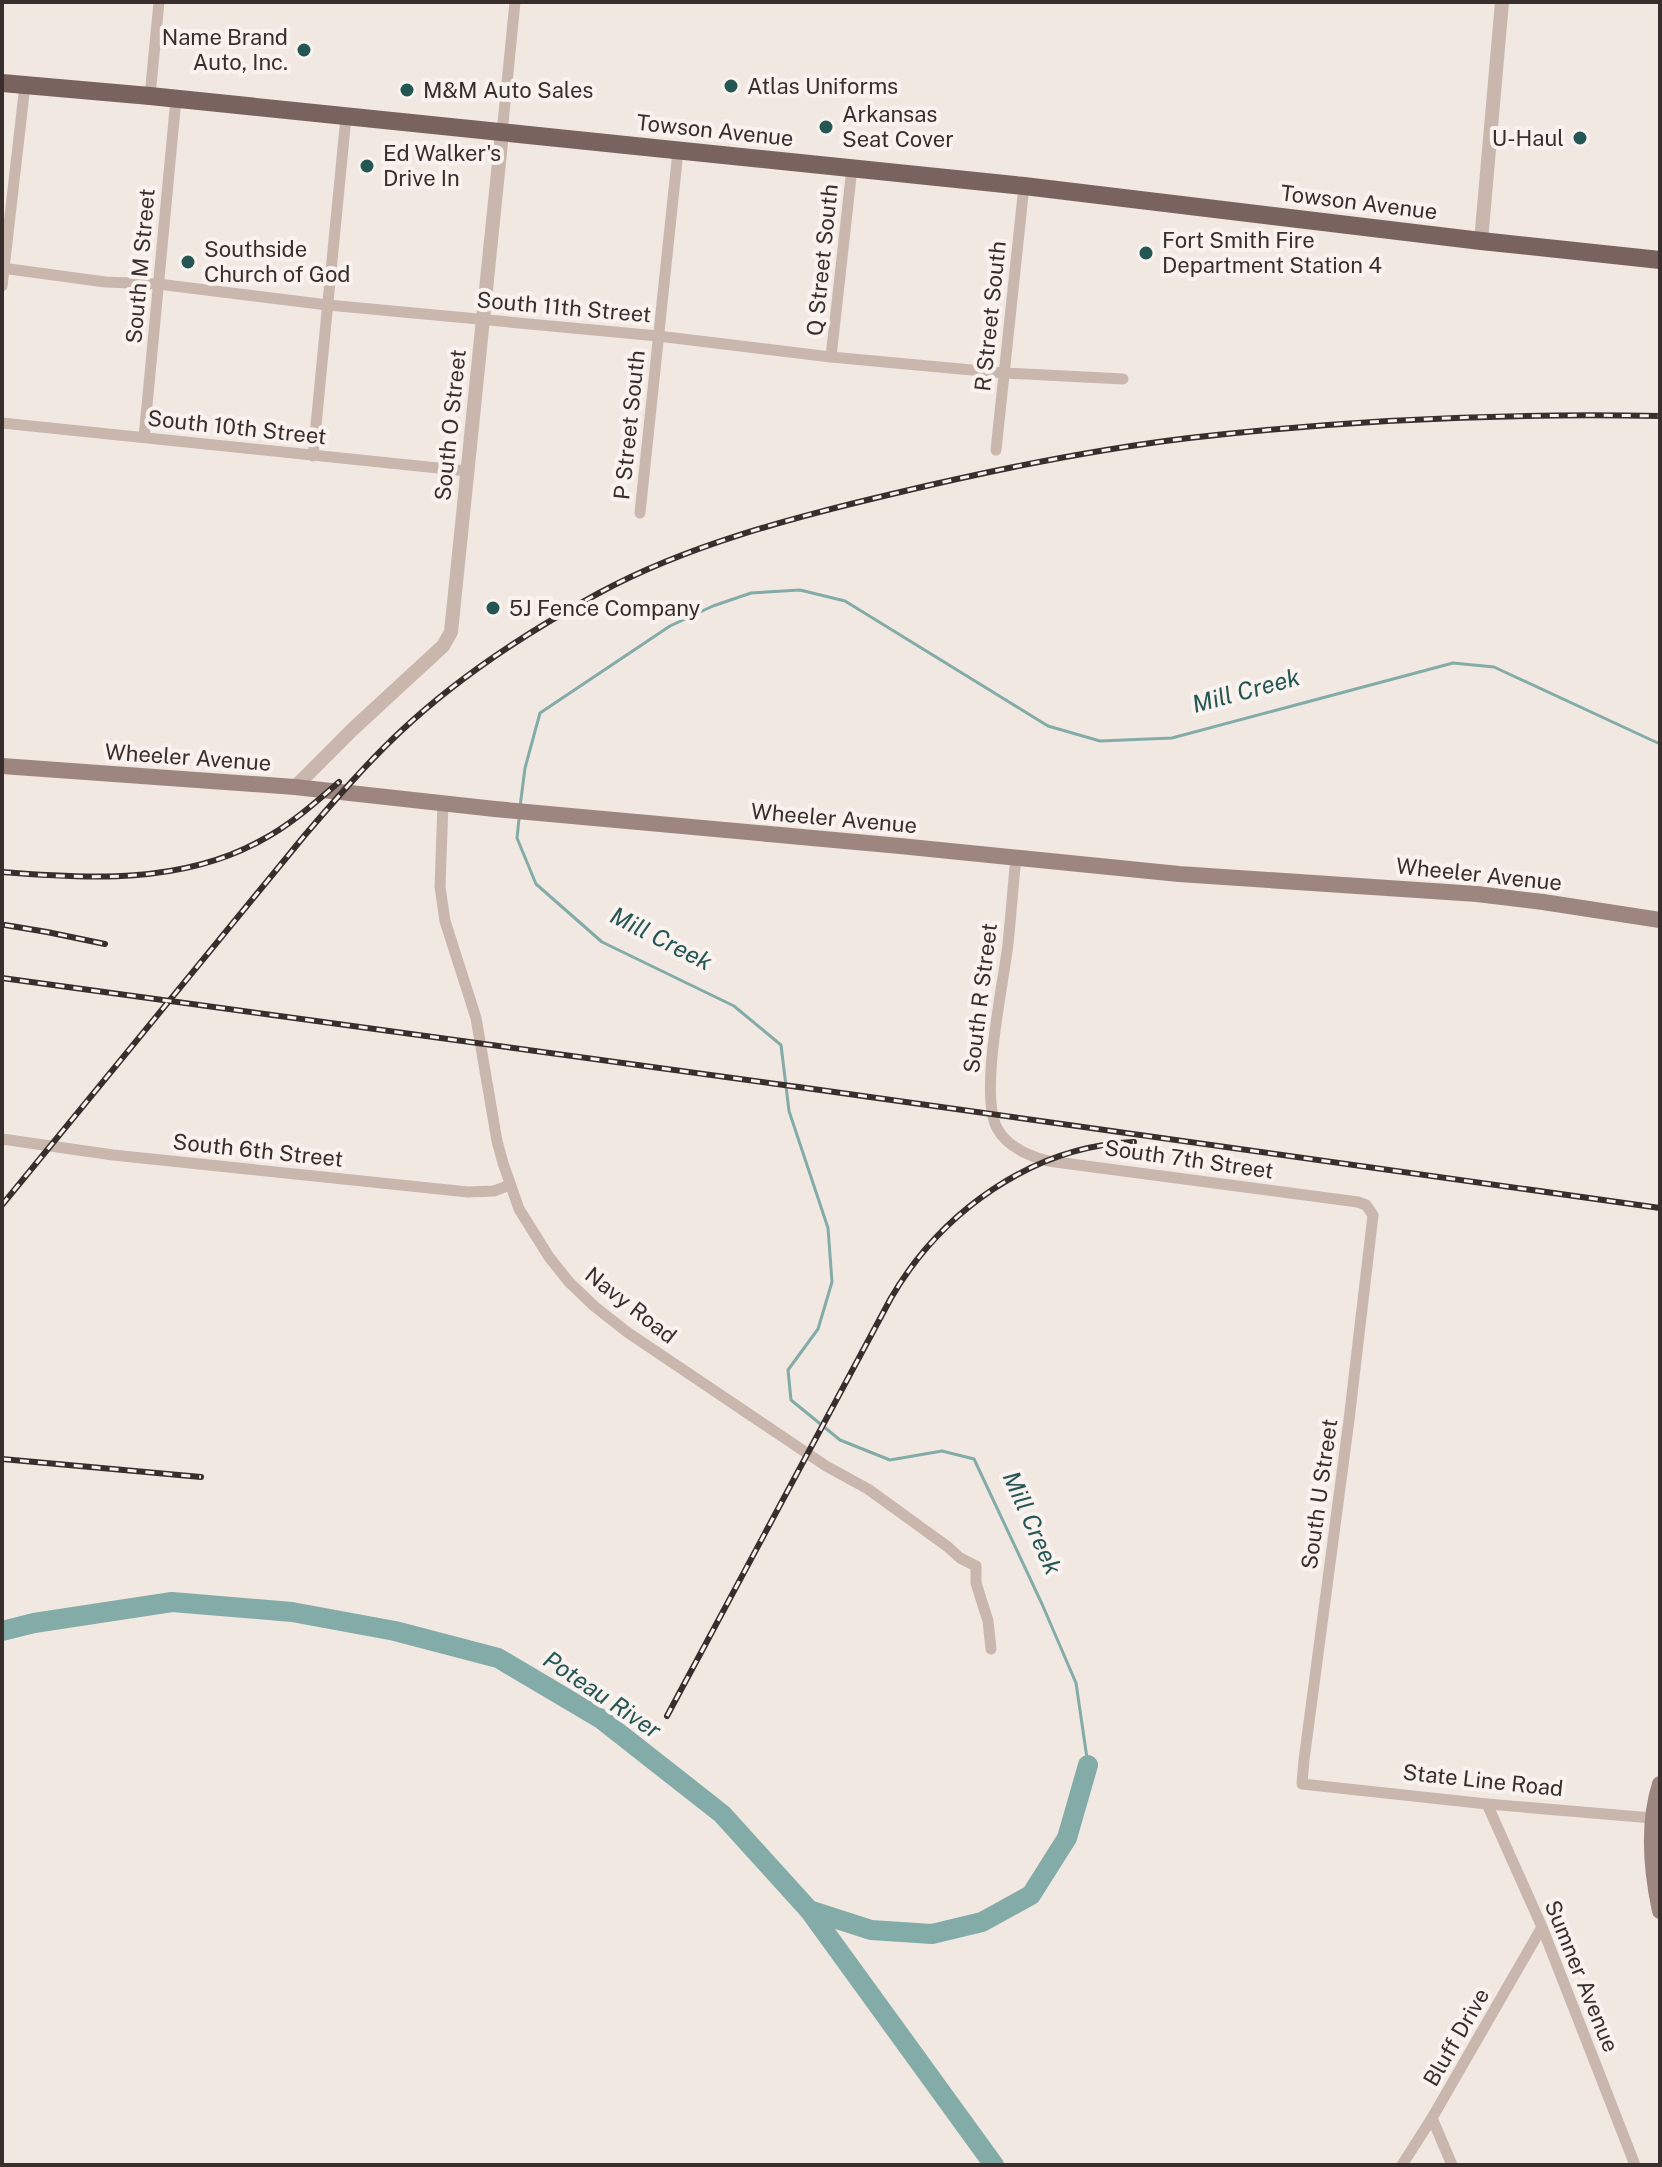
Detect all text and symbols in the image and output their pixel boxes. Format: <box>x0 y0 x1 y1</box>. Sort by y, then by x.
place label: Name Brand Auto, Inc. <box>162 24 288 75</box>
marker: Name Brand Auto, Inc. <box>295 41 313 59</box>
place label: Atlas Uniforms <box>747 73 898 99</box>
place label: M&M Auto Sales <box>423 77 593 103</box>
marker: Atlas Uniforms <box>722 77 740 95</box>
marker: M&M Auto Sales <box>398 81 416 99</box>
place label: Arkansas Seat Cover <box>842 101 954 152</box>
street label: Towson Avenue <box>635 109 795 151</box>
marker: Arkansas Seat Cover <box>817 118 835 136</box>
place label: U-Haul <box>1492 125 1564 151</box>
marker: U-Haul <box>1571 129 1589 147</box>
place label: Ed Walker's Drive In <box>383 140 501 191</box>
marker: Ed Walker's Drive In <box>358 157 376 175</box>
street label: Towson Avenue <box>1279 179 1439 225</box>
street label: Q Street South <box>801 183 843 337</box>
street label: South M Street <box>120 187 160 345</box>
place label: Fort Smith Fire Department Station 4 <box>1162 227 1382 278</box>
place label: Southside Church of God <box>204 236 350 287</box>
street label: R Street South <box>969 240 1011 392</box>
marker: Fort Smith Fire Department Station 4 <box>1137 244 1155 262</box>
marker: Southside Church of God <box>179 253 197 271</box>
street label: South 11th Street <box>476 286 652 328</box>
street label: South O Street <box>429 348 471 502</box>
street label: P Street South <box>608 349 650 501</box>
street label: South 10th Street <box>146 405 328 449</box>
place label: 5J Fence Company <box>509 595 700 621</box>
marker: 5J Fence Company <box>484 599 502 617</box>
water label: Mill Creek <box>1189 662 1303 718</box>
street label: Wheeler Avenue <box>104 738 272 776</box>
street label: Wheeler Avenue <box>750 798 918 838</box>
street label: Wheeler Avenue <box>1395 852 1563 896</box>
water label: Mill Creek <box>606 901 717 976</box>
street label: South R Street <box>958 921 1002 1075</box>
street label: South 6th Street <box>172 1128 344 1172</box>
street label: South 7th Street <box>1103 1134 1275 1184</box>
street label: Navy Road <box>580 1261 682 1349</box>
street label: South U Street <box>1296 1417 1342 1571</box>
water label: Mill Creek <box>998 1467 1068 1579</box>
water label: Poteau River <box>539 1645 667 1744</box>
street label: State Line Road <box>1401 1759 1565 1801</box>
street label: Sumner Avenue <box>1540 1896 1624 2056</box>
street label: Bluff Drive <box>1418 1983 1494 2091</box>

